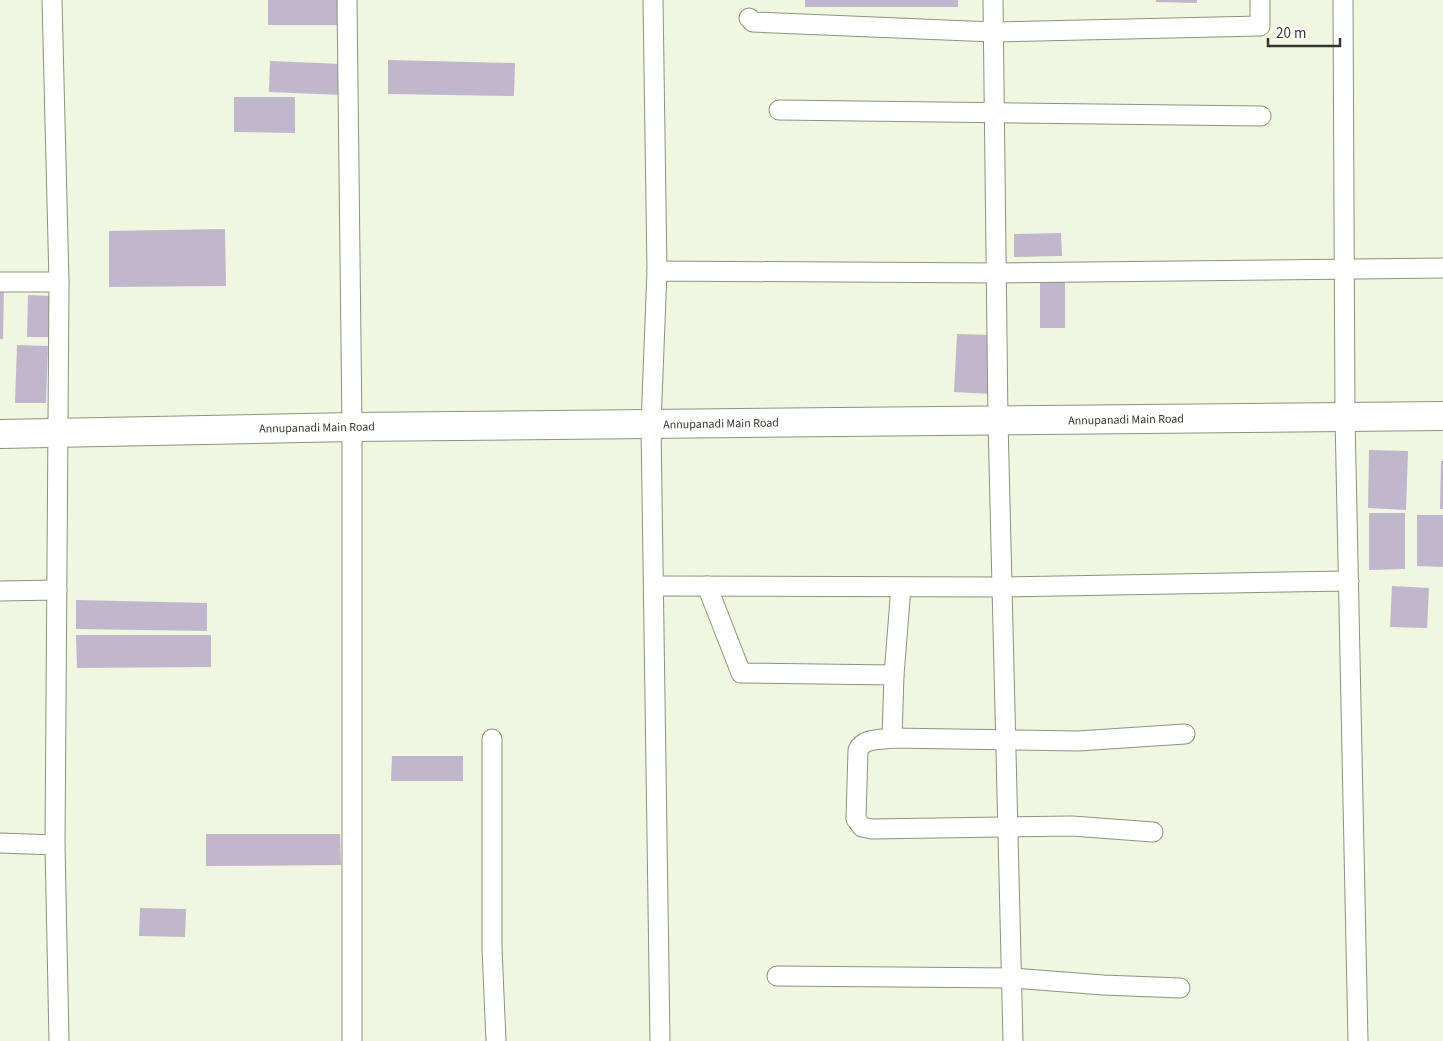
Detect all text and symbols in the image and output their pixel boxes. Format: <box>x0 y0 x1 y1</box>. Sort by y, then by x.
scale bar <box>1268 15 1340 47</box>
text: 20 m <box>1276 23 1306 44</box>
street label: Annupanadi Main Road <box>1068 410 1184 430</box>
street label: Annupanadi Main Road <box>663 414 779 434</box>
street label: Annupanadi Main Road <box>259 418 375 438</box>

